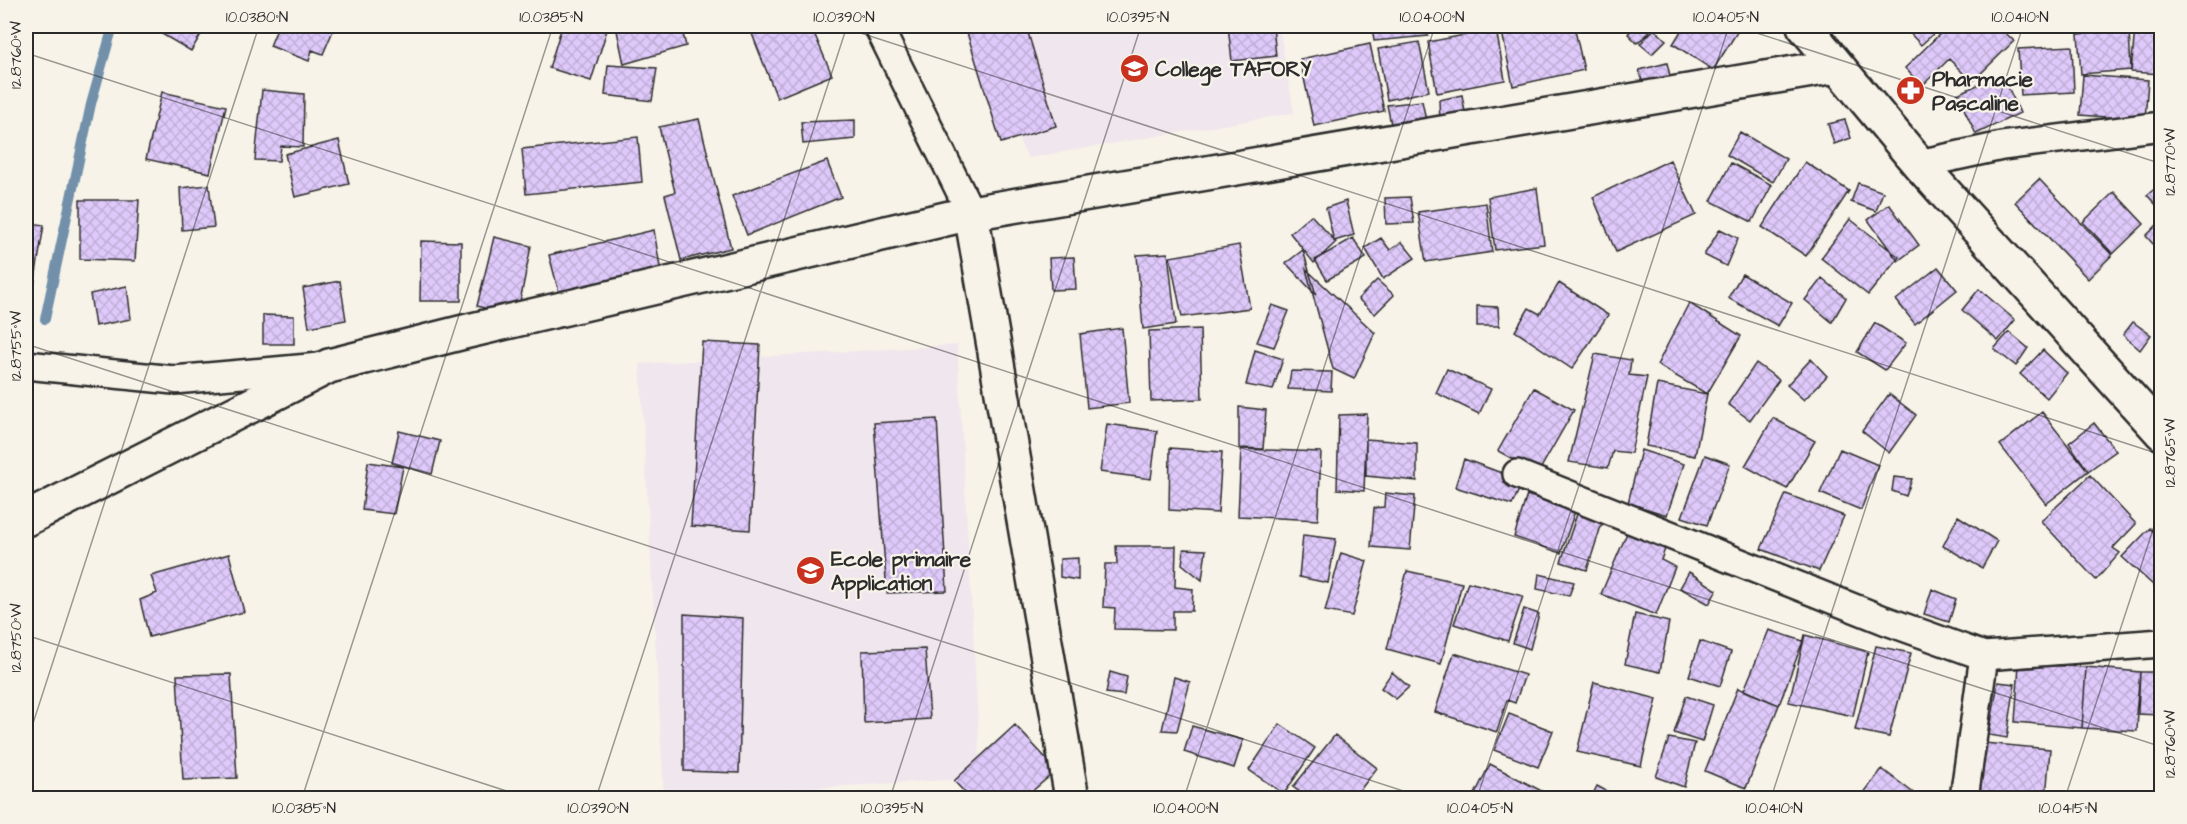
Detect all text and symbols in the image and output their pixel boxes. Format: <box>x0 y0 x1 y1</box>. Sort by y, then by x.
text: 10.0380°N <box>226 7 288 28</box>
text: 10.0385°N <box>519 7 583 28</box>
text: 10.0390°N <box>813 7 875 28</box>
text: 10.0395°N <box>1107 7 1169 28</box>
text: 10.0400°N <box>1400 7 1464 28</box>
text: 10.0405°N <box>1693 7 1759 28</box>
text: 10.0410°N <box>1991 7 2049 28</box>
text: 12.8760°W <box>6 21 27 89</box>
school or university icon: College TAFORY <box>1118 53 1150 85</box>
place label: College TAFORY <box>1155 55 1312 86</box>
place label: Pharmacie Pascaline <box>1932 65 2034 118</box>
pharmacy icon: Pharmacie Pascaline <box>1895 75 1927 107</box>
text: 12.8770°W <box>2160 128 2181 196</box>
text: 12.8755°W <box>6 311 27 381</box>
text: 12.8765°W <box>2160 419 2181 488</box>
place label: Ecole primaire Application <box>831 545 972 599</box>
school or university icon: Ecole primaire Application <box>794 555 826 587</box>
text: 12.8750°W <box>6 603 27 673</box>
text: 12.8760°W <box>2160 710 2181 778</box>
text: 10.0385°N <box>272 798 336 819</box>
text: 10.0390°N <box>567 798 629 819</box>
text: 10.0395°N <box>861 798 923 819</box>
text: 10.0400°N <box>1154 798 1218 819</box>
text: 10.0405°N <box>1447 798 1513 819</box>
text: 10.0410°N <box>1745 798 1803 819</box>
text: 10.0415°N <box>2039 798 2097 819</box>

